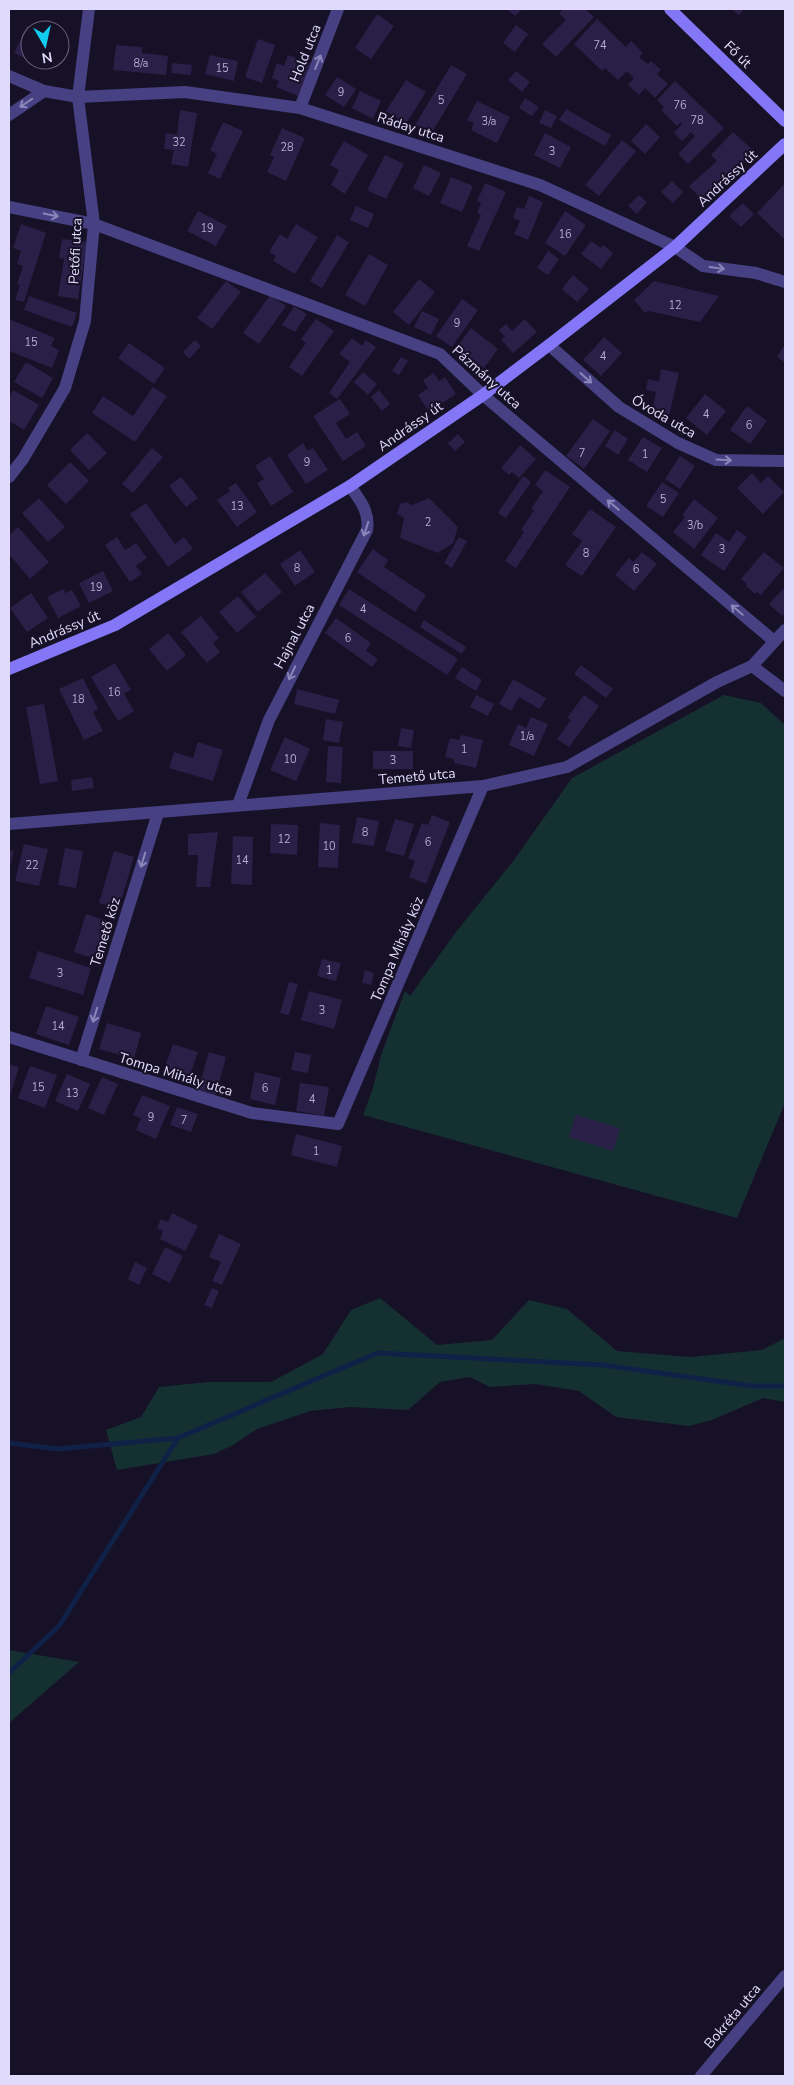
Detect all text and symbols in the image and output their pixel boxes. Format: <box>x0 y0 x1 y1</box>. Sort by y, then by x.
north arrow <box>20 20 70 70</box>
street label: Hold utca <box>285 21 326 85</box>
street label: Fő út <box>720 37 756 72</box>
house number: 74 <box>593 38 607 53</box>
text: N <box>40 47 54 68</box>
one-way arrow <box>313 55 323 70</box>
house number: 8/a <box>134 56 149 71</box>
house number: 15 <box>215 61 229 76</box>
house number: 9 <box>338 85 344 100</box>
house number: 5 <box>438 93 445 108</box>
one-way arrow <box>20 98 34 108</box>
house number: 76 <box>673 98 687 113</box>
street label: Ráday utca <box>375 108 447 147</box>
house number: 78 <box>690 113 704 128</box>
house number: 3/a <box>482 114 497 129</box>
house number: 32 <box>172 135 186 150</box>
house number: 28 <box>280 140 294 155</box>
house number: 3 <box>549 144 555 159</box>
street label: Andrássy út <box>693 146 762 211</box>
one-way arrow <box>43 211 59 221</box>
street label: Petőfi utca <box>64 217 87 285</box>
house number: 19 <box>200 221 214 236</box>
house number: 16 <box>558 227 572 242</box>
one-way arrow <box>709 263 725 273</box>
house number: 12 <box>668 298 682 313</box>
house number: 9 <box>454 316 460 331</box>
house number: 15 <box>24 335 38 350</box>
street label: Pázmány utca <box>448 341 525 414</box>
house number: 4 <box>600 349 607 364</box>
one-way arrow <box>579 372 592 384</box>
street label: Óvoda utca <box>628 390 699 442</box>
street label: Andrássy út <box>374 397 447 456</box>
house number: 4 <box>703 407 710 422</box>
house number: 6 <box>746 418 753 433</box>
house number: 7 <box>579 446 585 461</box>
house number: 1 <box>642 447 648 462</box>
house number: 9 <box>304 455 310 470</box>
one-way arrow <box>715 455 731 464</box>
house number: 5 <box>660 492 667 507</box>
house number: 13 <box>230 499 244 514</box>
one-way arrow <box>607 499 620 510</box>
house number: 2 <box>425 515 431 530</box>
house number: 3/b <box>687 518 703 533</box>
one-way arrow <box>360 521 370 537</box>
house number: 3 <box>719 542 725 557</box>
house number: 8 <box>583 546 590 561</box>
house number: 8 <box>294 561 301 576</box>
house number: 6 <box>633 562 640 577</box>
house number: 19 <box>89 580 103 595</box>
street label: Hajnal utca <box>269 600 320 672</box>
house number: 4 <box>360 602 367 617</box>
one-way arrow <box>731 604 744 615</box>
street label: Andrássy út <box>26 606 103 653</box>
house number: 6 <box>345 631 352 646</box>
one-way arrow <box>286 665 296 680</box>
house number: 16 <box>107 685 121 700</box>
house number: 18 <box>71 692 85 707</box>
house number: 1/a <box>520 729 535 744</box>
house number: 1 <box>461 742 467 757</box>
house number: 10 <box>283 752 297 767</box>
house number: 3 <box>390 753 396 768</box>
street label: Temető utca <box>378 764 456 789</box>
house number: 8 <box>362 825 369 840</box>
house number: 12 <box>277 832 291 847</box>
house number: 6 <box>425 835 432 850</box>
house number: 10 <box>322 839 336 854</box>
one-way arrow <box>138 852 147 867</box>
house number: 14 <box>235 853 249 868</box>
house number: 22 <box>25 858 39 873</box>
street label: Tompa Mihály köz <box>367 893 428 1005</box>
street label: Temető köz <box>86 895 125 969</box>
house number: 1 <box>326 963 332 978</box>
house number: 3 <box>57 966 63 981</box>
house number: 3 <box>319 1003 325 1018</box>
one-way arrow <box>89 1007 99 1023</box>
house number: 14 <box>51 1019 65 1034</box>
street label: Tompa Mihály utca <box>117 1048 235 1101</box>
house number: 15 <box>31 1080 45 1095</box>
house number: 6 <box>262 1081 269 1096</box>
house number: 13 <box>65 1086 79 1101</box>
house number: 4 <box>309 1092 316 1107</box>
house number: 9 <box>148 1110 154 1125</box>
house number: 7 <box>181 1113 187 1128</box>
house number: 1 <box>313 1144 319 1159</box>
street label: Bokréta utca <box>700 1980 765 2053</box>

